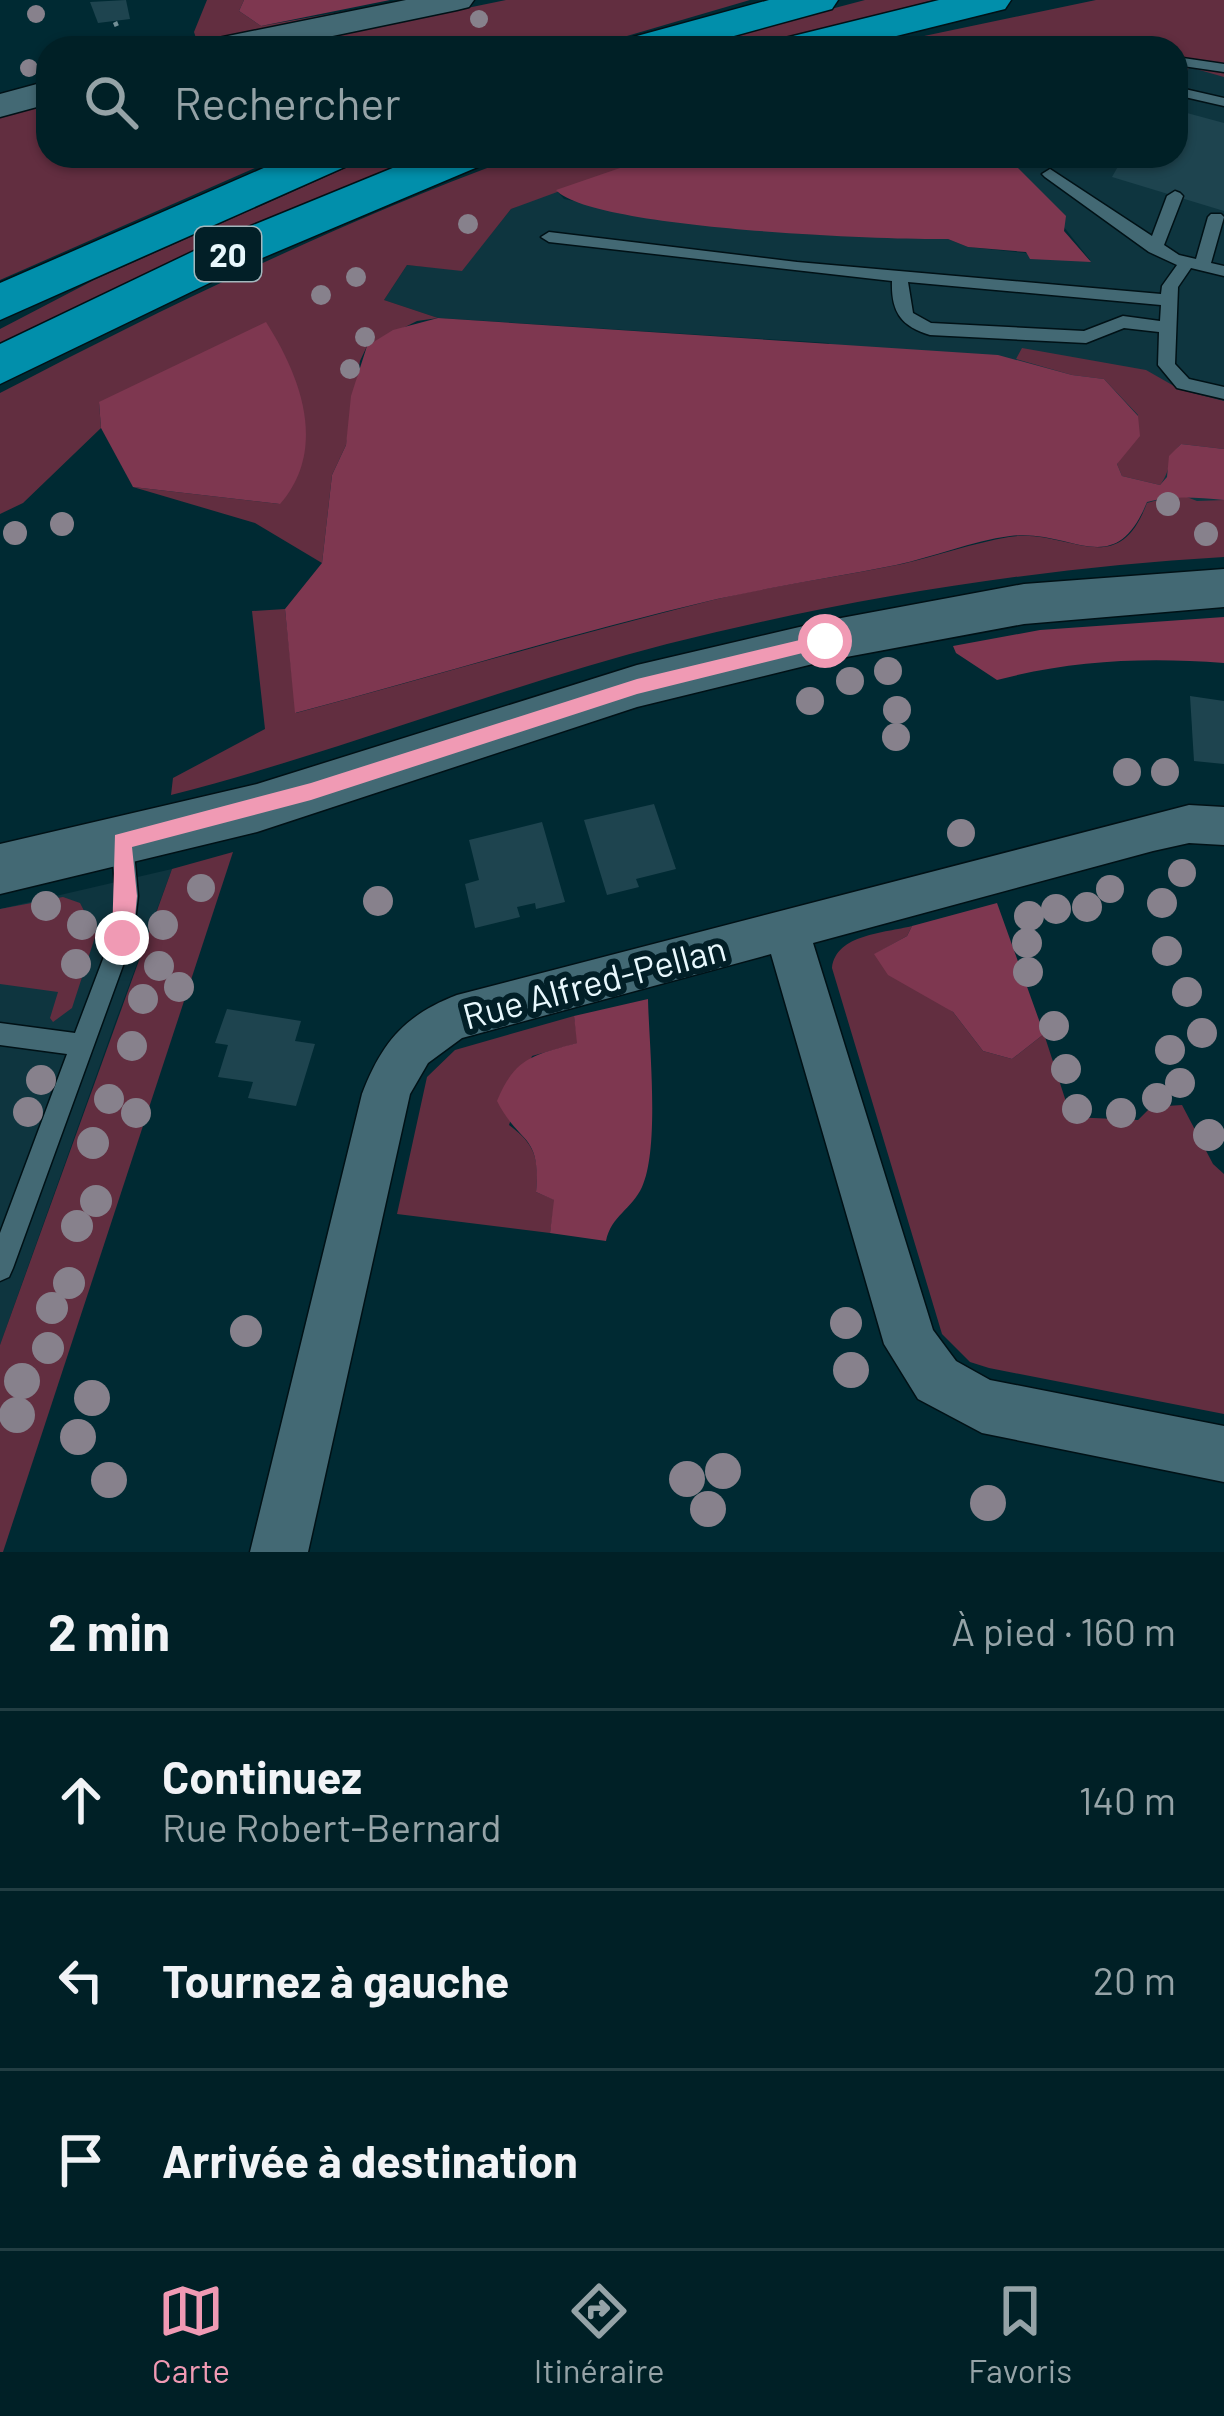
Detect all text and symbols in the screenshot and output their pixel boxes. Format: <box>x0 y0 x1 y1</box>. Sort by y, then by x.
search box <box>36 36 1188 168</box>
icon: search <box>78 69 144 135</box>
text: Rechercher <box>174 75 401 129</box>
road number: 20 <box>195 227 261 281</box>
route start <box>798 614 852 668</box>
route end <box>95 911 149 965</box>
street label: Rue Alfred-Pellan <box>458 925 730 1037</box>
text: 2 min <box>48 1600 170 1661</box>
text: À pied · 160 m <box>951 1607 1176 1654</box>
text: Continuez <box>162 1749 362 1803</box>
icon: ahead <box>48 1767 114 1833</box>
text: 140 m <box>1079 1776 1176 1823</box>
text: Rue Robert-Bernard <box>162 1803 502 1850</box>
icon: left <box>48 1947 114 2013</box>
text: Tournez à gauche <box>162 1953 509 2007</box>
text: 20 m <box>1093 1956 1176 2003</box>
icon: arrive <box>48 2127 114 2193</box>
text: Arrivée à destination <box>162 2133 578 2187</box>
tab: Carte <box>152 2278 230 2390</box>
tab: Itinéraire <box>534 2278 665 2390</box>
tab: Favoris <box>968 2278 1072 2390</box>

